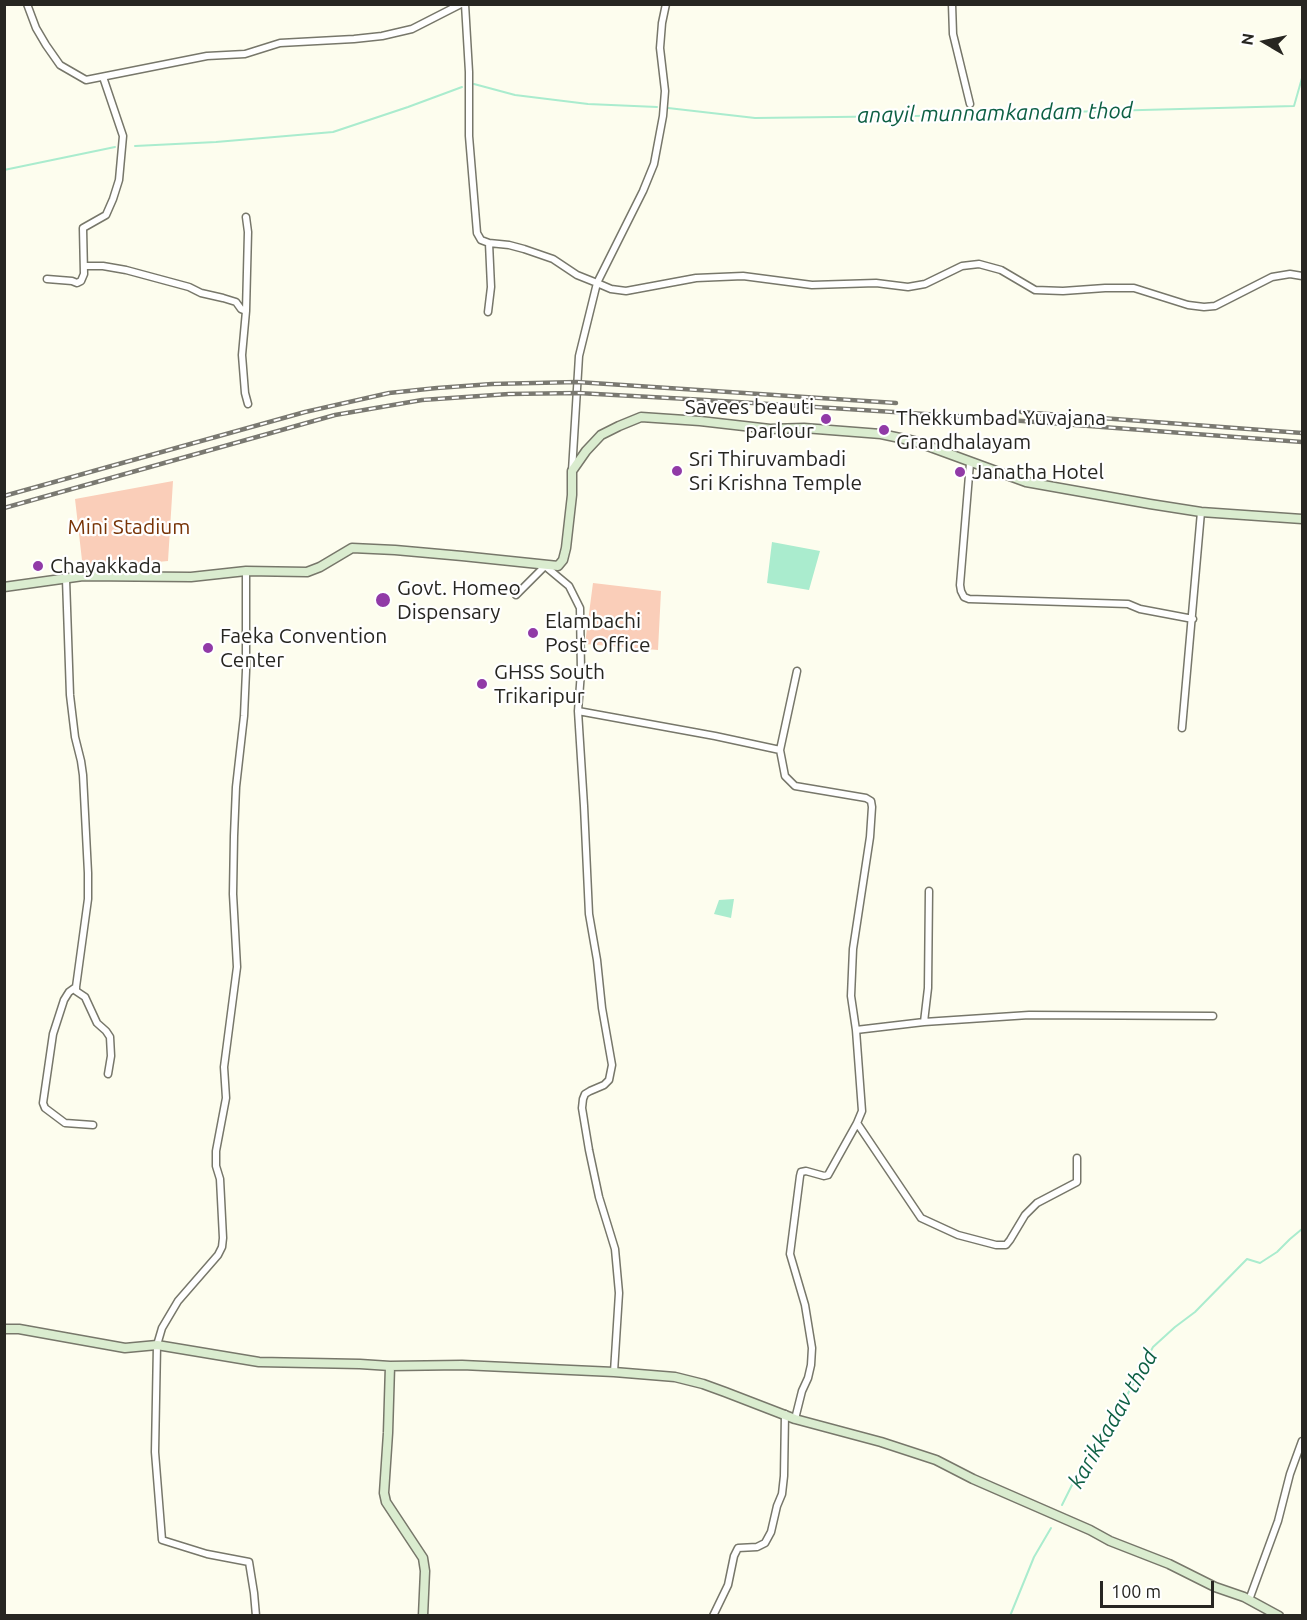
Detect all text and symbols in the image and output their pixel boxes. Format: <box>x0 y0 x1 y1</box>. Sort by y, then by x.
north arrow <box>1235 12 1295 72</box>
text: N <box>1237 32 1257 46</box>
water label: anayil munnamkandam thod <box>857 97 1133 129</box>
place label: Savees beauti parlour <box>685 394 814 444</box>
place label: Thekkumbad Yuvajana Grandhalayam <box>896 405 1106 455</box>
marker: Savees beauti parlour <box>819 412 833 426</box>
marker: Thekkumbad Yuvajana Grandhalayam <box>877 423 891 437</box>
place label: Sri Thiruvambadi Sri Krishna Temple <box>689 446 862 496</box>
place label: Janatha Hotel <box>972 459 1104 485</box>
marker: Sri Thiruvambadi Sri Krishna Temple <box>670 464 684 478</box>
marker: Janatha Hotel <box>953 465 967 479</box>
park label: Mini Stadium <box>68 514 190 540</box>
place label: Chayakkada <box>50 553 162 579</box>
marker: Chayakkada <box>31 559 45 573</box>
place label: Govt. Homeo Dispensary <box>397 575 521 625</box>
marker: Govt. Homeo Dispensary <box>374 591 392 609</box>
place label: Elambachi Post Office <box>545 608 650 658</box>
place label: Faeka Convention Center <box>220 623 387 673</box>
marker: Elambachi Post Office <box>526 626 540 640</box>
marker: Faeka Convention Center <box>201 641 215 655</box>
place label: GHSS South Trikaripur <box>494 659 605 709</box>
marker: GHSS South Trikaripur <box>475 677 489 691</box>
water label: karikkadav thod <box>1063 1345 1163 1493</box>
scale bar <box>1103 1569 1217 1607</box>
text: 100 m <box>1111 1581 1161 1601</box>

